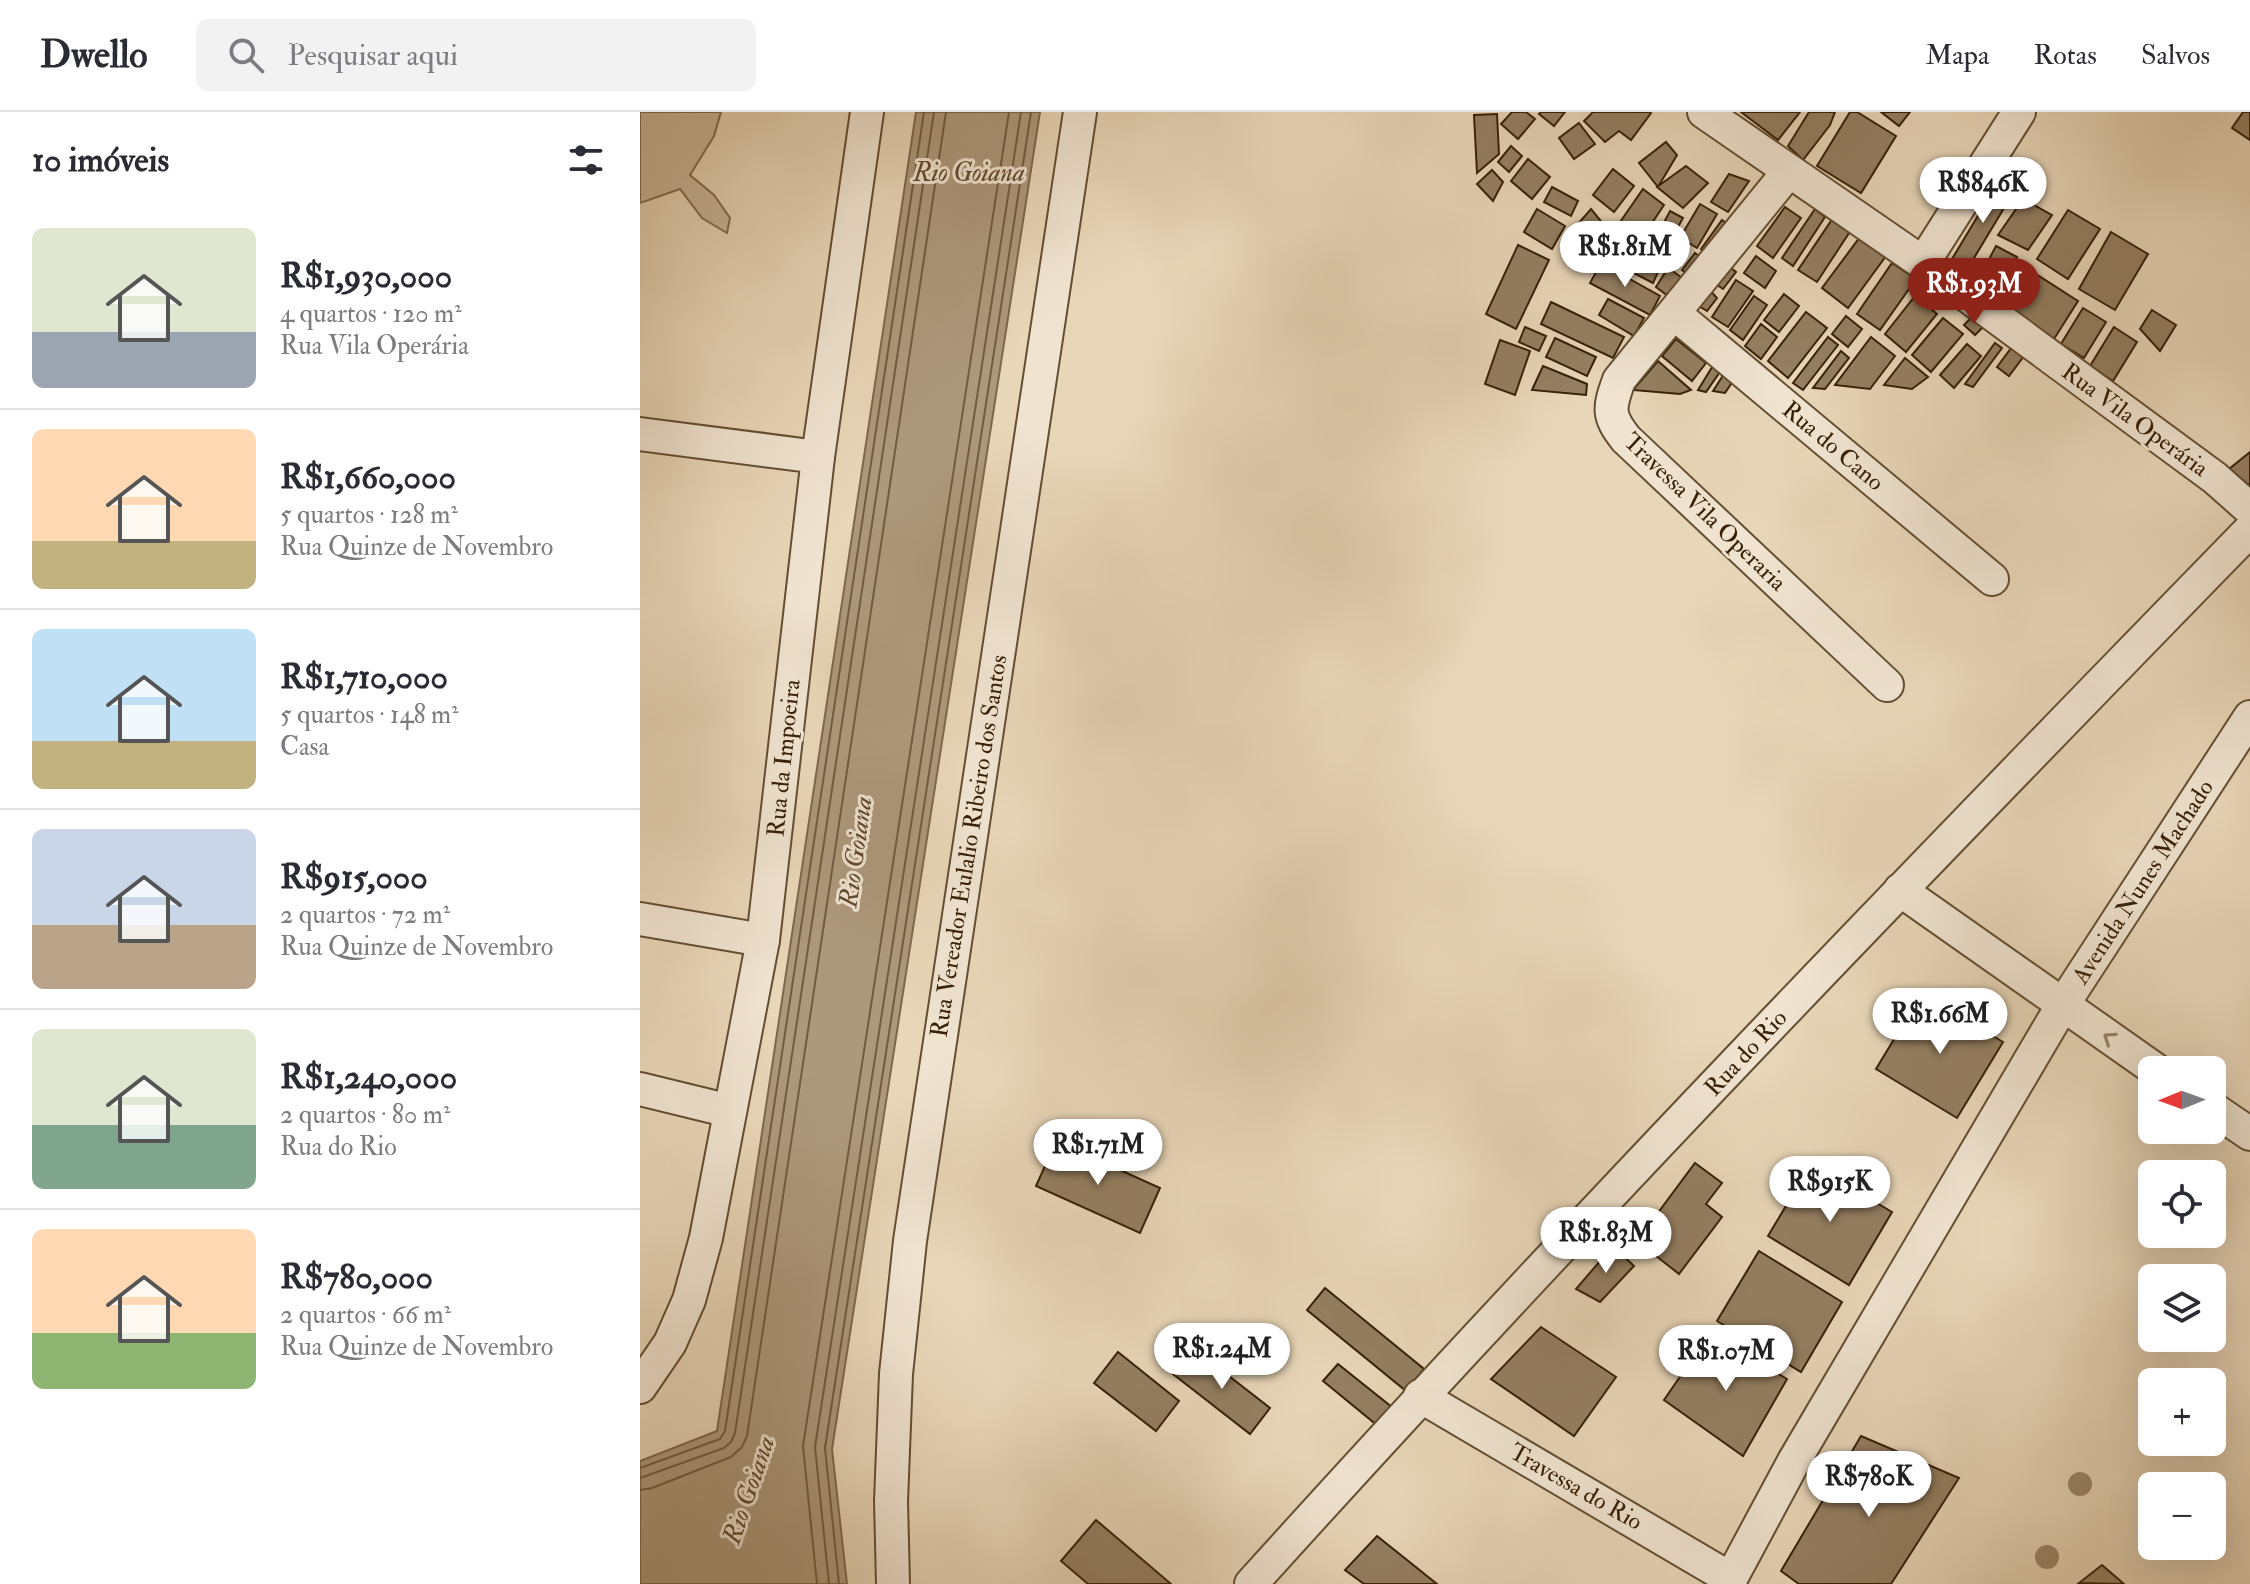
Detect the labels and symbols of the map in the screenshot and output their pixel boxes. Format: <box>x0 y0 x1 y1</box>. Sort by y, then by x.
water label: Rio Goiana <box>912 157 1025 189</box>
pin: R$846K <box>1918 157 2048 225</box>
pin: R$1.81M <box>1551 221 1699 289</box>
pin: R$1.93M <box>1900 258 2048 326</box>
street label: Rua Vila Operária <box>2055 356 2216 484</box>
street label: Rua do Cano <box>1776 394 1890 498</box>
street label: Travessa Vila Operaria <box>1617 426 1794 599</box>
street label: Rua Vereador Eulalio Ribeiro dos Santos <box>923 653 1015 1039</box>
street label: Rua da Impoeira <box>760 677 808 838</box>
street label: Avenida Nunes Machado <box>2065 774 2221 991</box>
water label: Rio Goiana <box>832 794 880 911</box>
pin: R$1.66M <box>1866 988 2014 1056</box>
street label: Rua do Rio <box>1698 1003 1794 1103</box>
one-way arrow <box>2103 1033 2117 1048</box>
north arrow <box>2138 1056 2226 1144</box>
pin: R$1.71M <box>1024 1119 1172 1187</box>
pin: R$915K <box>1765 1156 1895 1224</box>
pin: R$1.83M <box>1532 1207 1680 1275</box>
pin: R$1.24M <box>1148 1323 1296 1391</box>
pin: R$1.07M <box>1652 1325 1800 1393</box>
water label: Rio Goiana <box>715 1432 782 1549</box>
street label: Travessa do Rio <box>1504 1436 1648 1538</box>
pin: R$780K <box>1804 1451 1934 1519</box>

